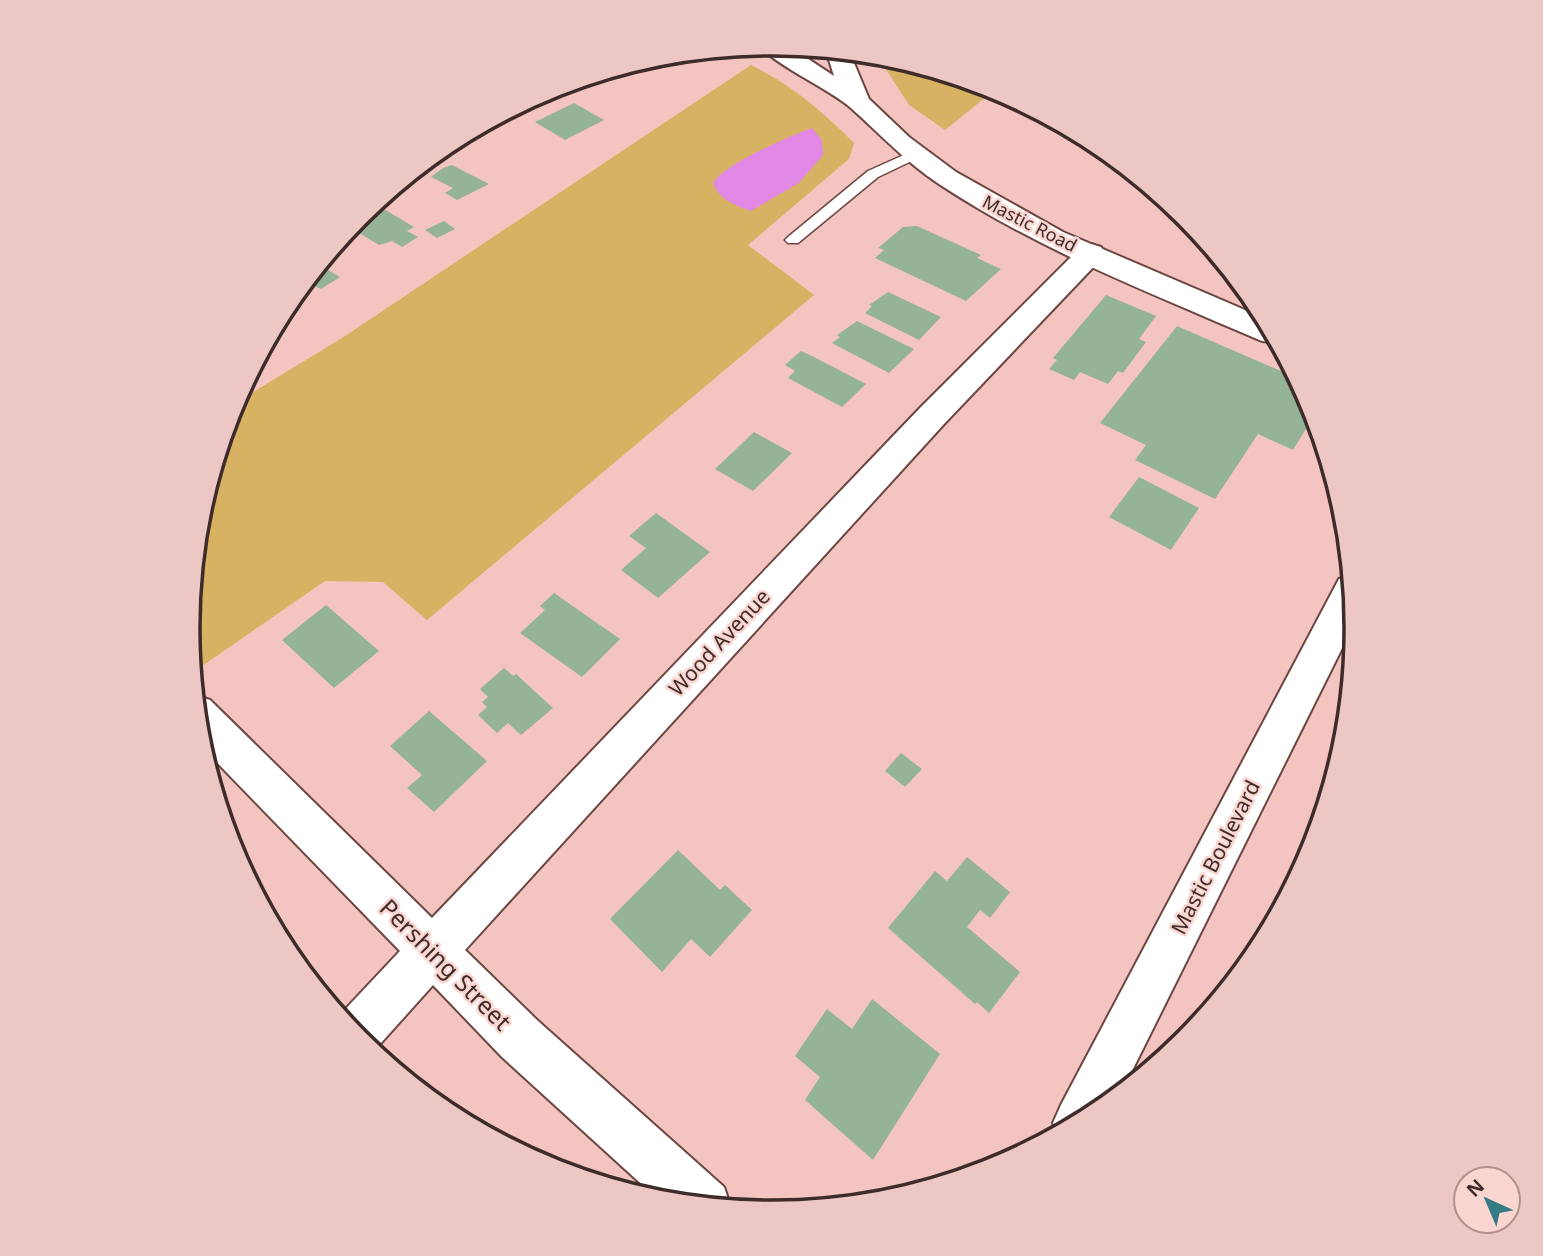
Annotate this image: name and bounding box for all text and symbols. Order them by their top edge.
street label: Mastic Road [979,189,1081,257]
street label: Wood Avenue [662,582,776,702]
street label: Mastic Boulevard [1164,775,1266,939]
street label: Pershing Street [373,891,519,1037]
north arrow [1452,1165,1522,1235]
text: N [1461,1173,1490,1202]

